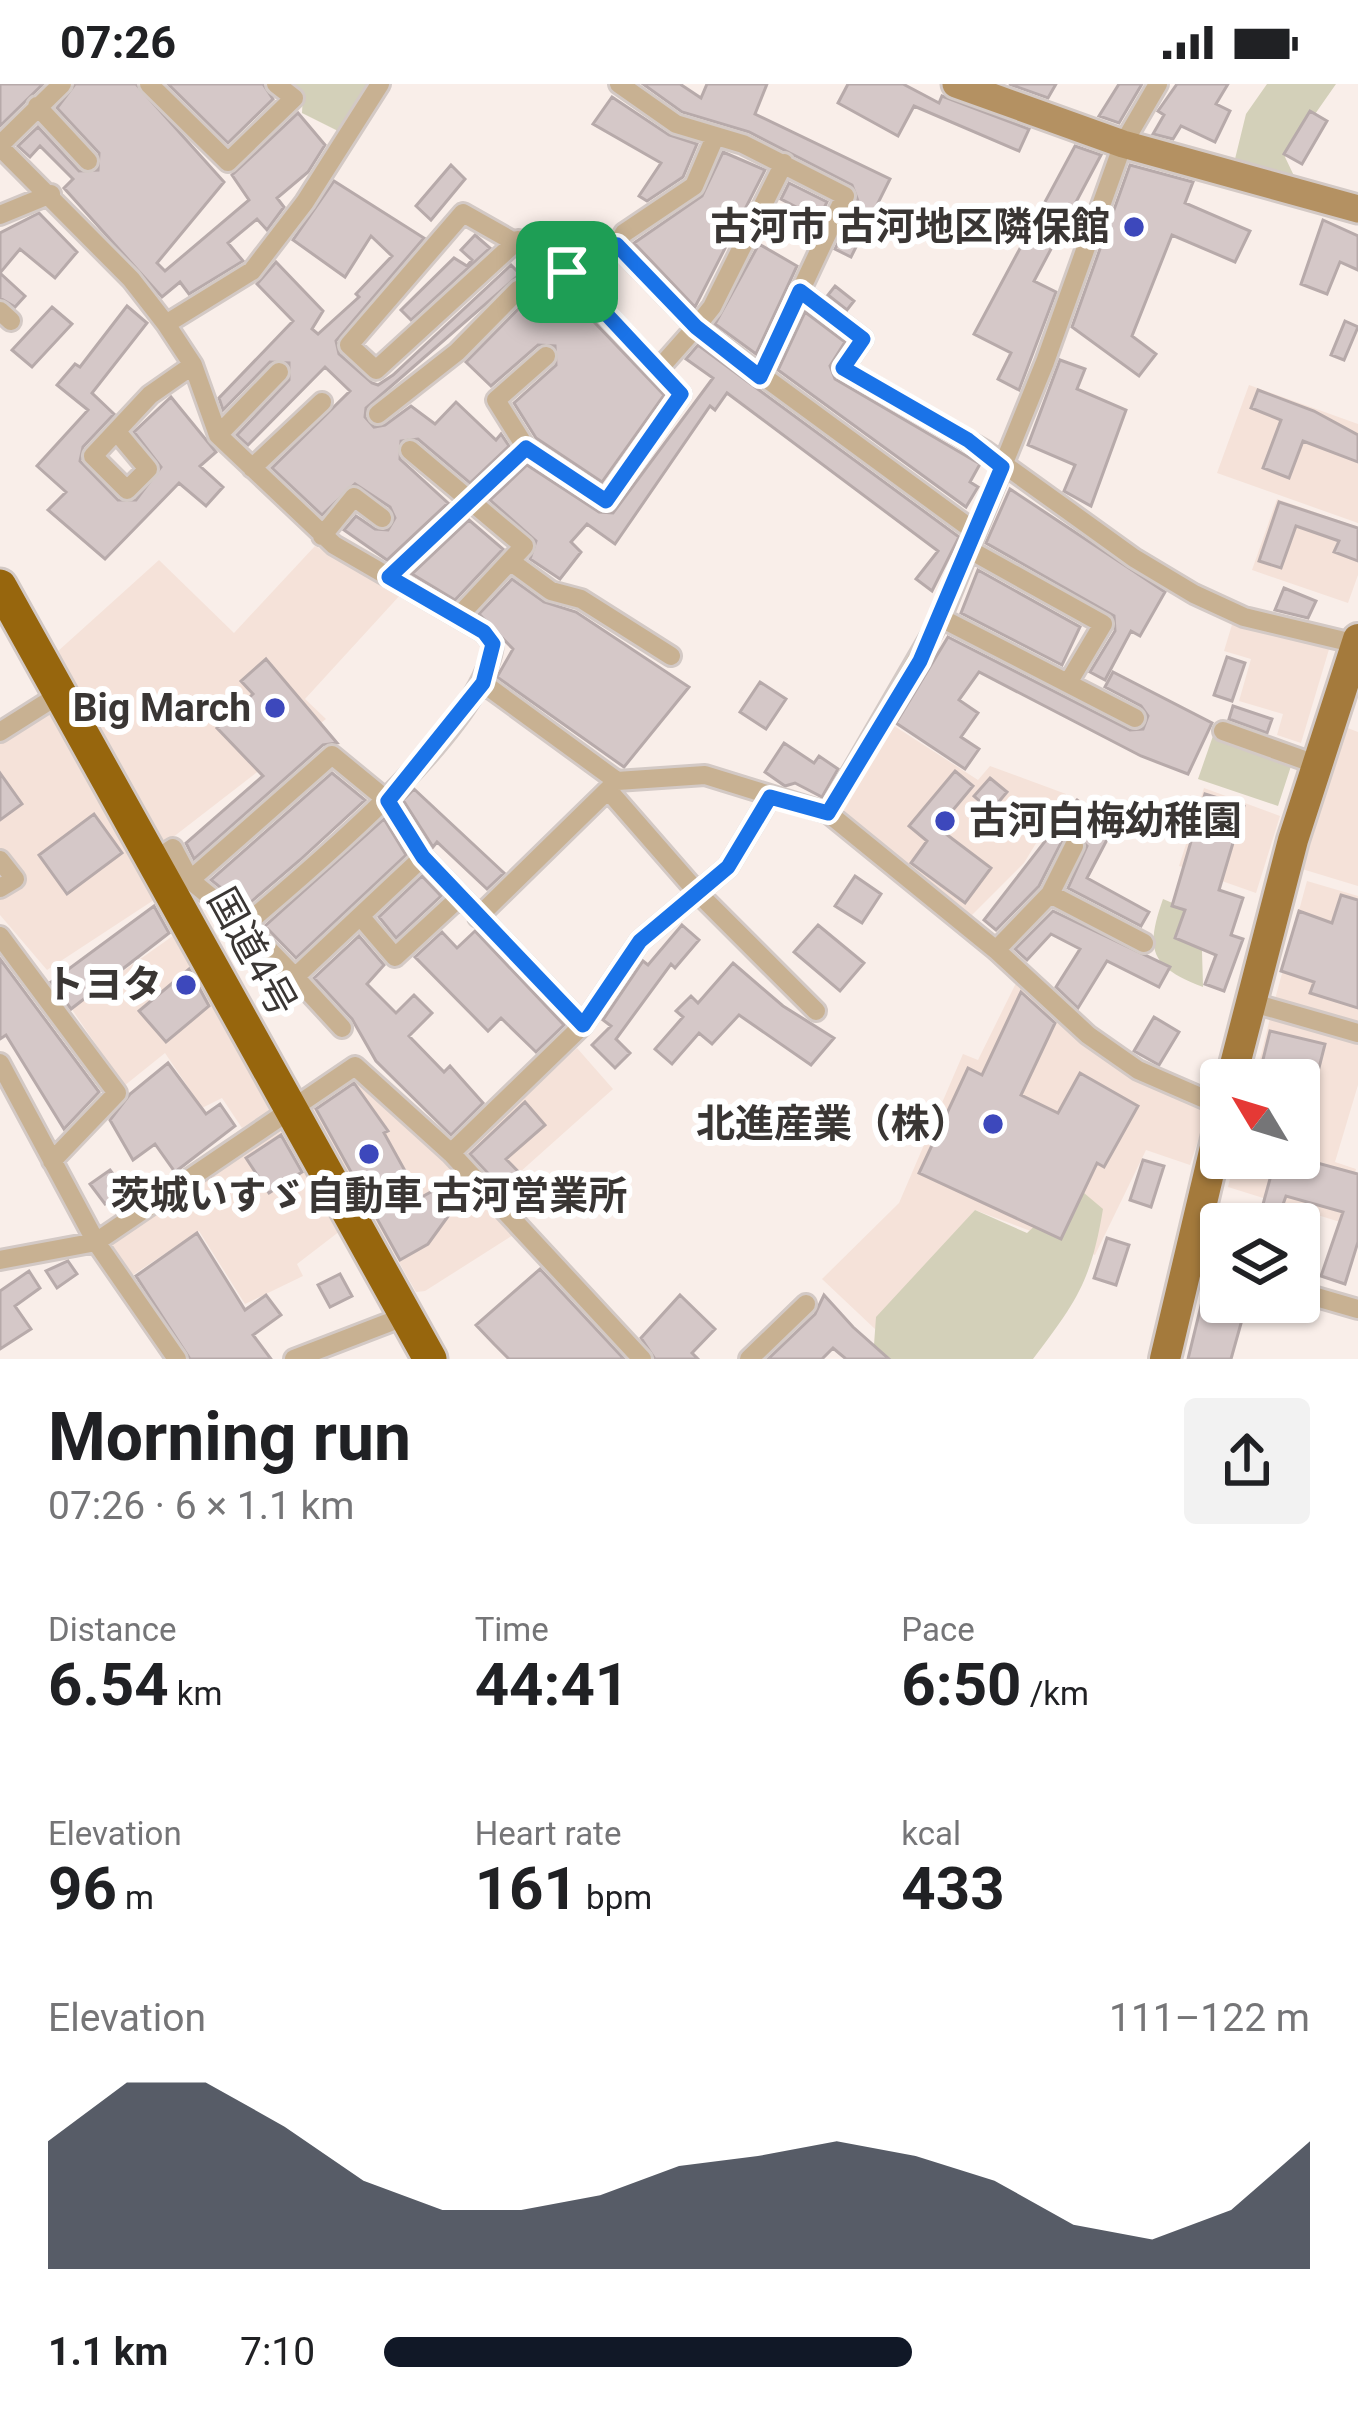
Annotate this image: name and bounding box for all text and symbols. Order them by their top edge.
text: 07:26 [60,16,176,69]
place label: 古河市 古河地区隣保館 [710,204,1110,250]
marker: 古河市 古河地区隣保館 [1121,214,1147,240]
pin [516,221,618,323]
icon: arrive [534,239,600,305]
place label: Big March [73,685,251,731]
marker: Big March [262,695,288,721]
place label: 古河白梅幼稚園 [969,798,1242,844]
marker: 古河白梅幼稚園 [932,808,958,834]
street label: 国道4号 [198,880,306,1024]
place label: トヨタ [45,962,162,1008]
marker: トヨタ [173,972,199,998]
north arrow [1200,1059,1320,1179]
map controls [1200,1059,1320,1323]
place label: 北進産業（株） [696,1101,969,1147]
marker: 北進産業（株） [980,1111,1006,1137]
marker: 茨城いすゞ自動車 古河営業所 [356,1141,382,1167]
place label: 茨城いすゞ自動車 古河営業所 [111,1173,627,1219]
button: layers [1200,1203,1320,1323]
button: share [1184,1398,1310,1524]
text: Morning run [48,1399,411,1476]
text: 07:26 · 6 × 1.1 km [48,1483,355,1529]
text: Distance [48,1610,176,1649]
text: Time [475,1610,549,1649]
text: Pace [901,1610,975,1649]
text: 6.54 [48,1649,169,1720]
text: 44:41 [475,1649,629,1720]
text: 6:50 [901,1649,1022,1720]
text: km [169,1674,223,1713]
text: /km [1022,1674,1089,1713]
text: Elevation [48,1814,182,1853]
text: Heart rate [475,1814,621,1853]
text: kcal [901,1814,961,1853]
text: 96 [48,1853,117,1924]
text: 161 [475,1853,578,1924]
text: 433 [901,1853,1005,1924]
text: m [117,1878,154,1917]
text: bpm [578,1878,652,1917]
text: Elevation [48,1995,206,2041]
text: 111–122 m [1109,1995,1310,2041]
text: 1.1 km [48,2329,168,2375]
text: 7:10 [240,2329,315,2375]

